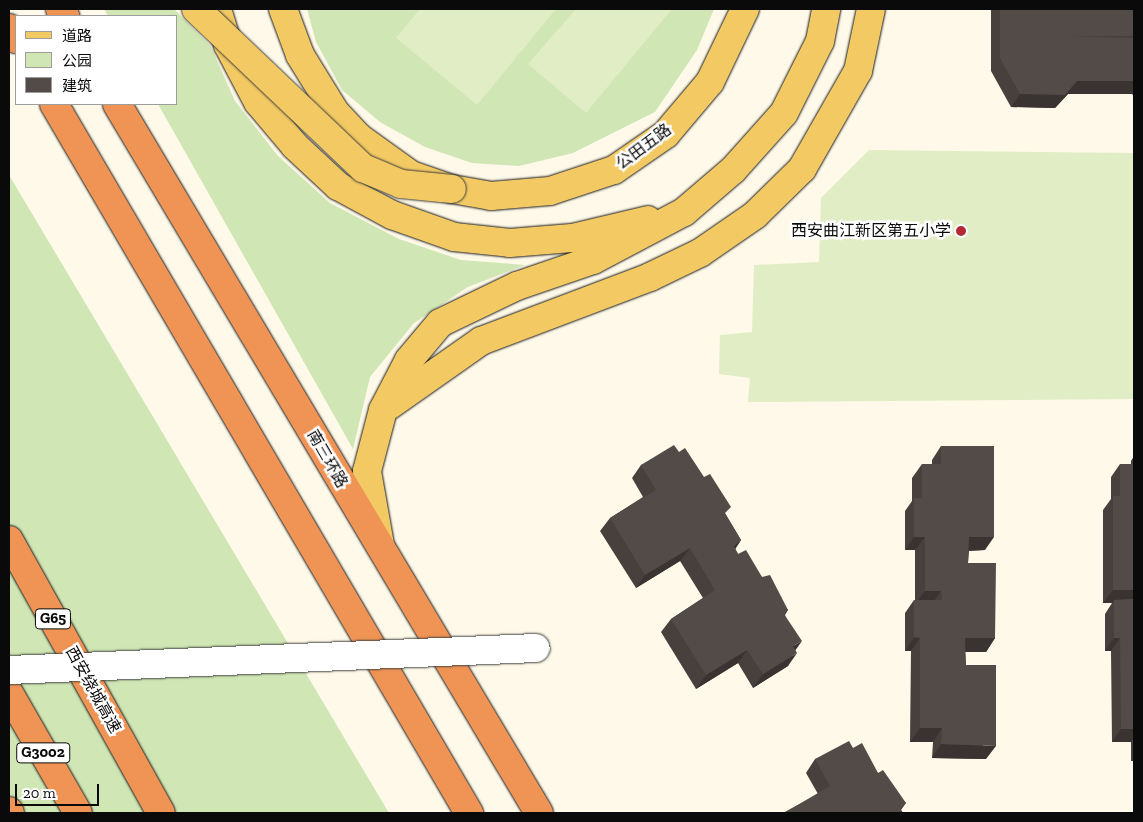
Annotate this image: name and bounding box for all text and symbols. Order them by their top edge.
legend [15,15,178,105]
text: 道路 [62,27,92,45]
text: 公园 [62,52,92,70]
text: 建筑 [62,77,92,95]
street label: 公田五路 [613,120,675,174]
place label: 西安曲江新区第五小学 [791,221,951,241]
marker: 西安曲江新区第五小学 [955,225,967,237]
street label: 南三环路 [303,426,351,492]
road number: G65 [34,606,72,632]
street label: 西安绕城高速 [61,643,125,737]
road number: G3002 [15,740,70,766]
scale bar [18,774,101,806]
text: 20 m [23,784,56,802]

